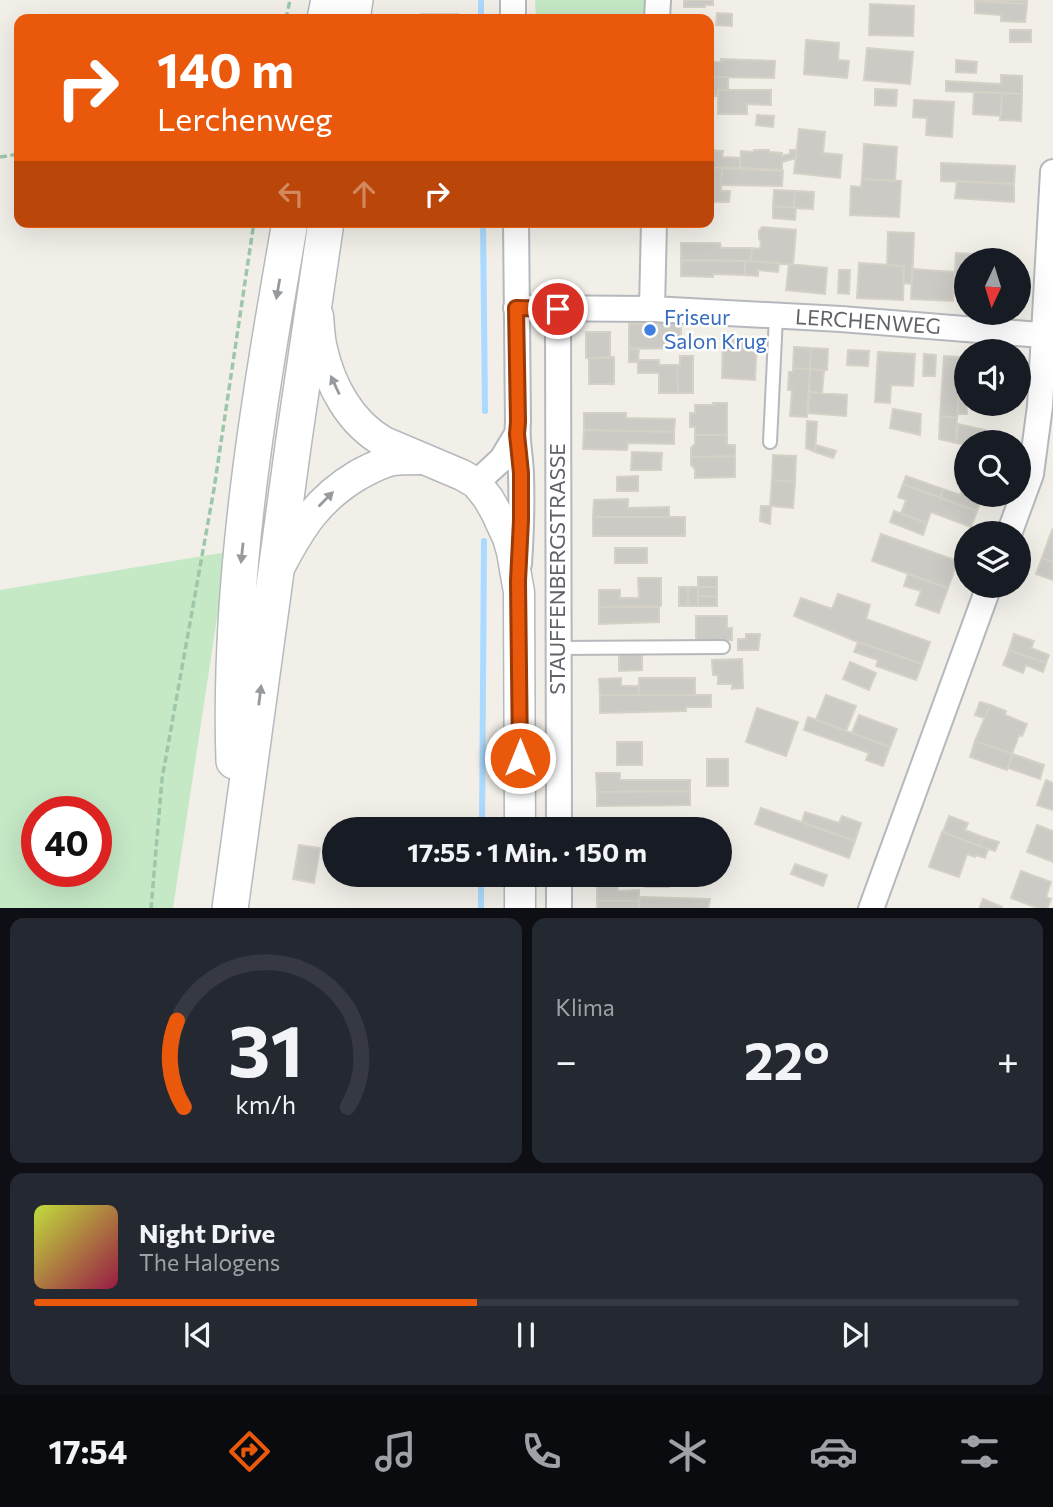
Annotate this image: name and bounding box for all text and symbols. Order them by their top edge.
text: 140 m [157,38,294,98]
icon: right [42,42,133,133]
text: Lerchenweg [157,98,333,138]
icon: left [272,175,310,213]
icon: ahead [345,175,383,213]
icon: right [418,175,456,213]
north arrow [954,248,1031,326]
map controls [954,248,1031,598]
one-way arrow [272,279,283,301]
pin [528,279,588,339]
icon: arrive [539,290,577,328]
street label: LERCHENWEG [794,303,942,338]
place label: Friseur Salon Krug [664,304,767,353]
marker: Friseur Salon Krug [642,322,658,338]
button: sound [954,339,1031,416]
one-way arrow [329,375,340,395]
button: search [954,430,1031,507]
street label: STAUFFENBERGSTRASSE [544,443,569,695]
one-way arrow [318,491,334,507]
button: layers [954,521,1031,598]
one-way arrow [236,542,247,564]
one-way arrow [254,684,265,706]
position arrow [483,721,557,795]
speed limit sign: 40 [21,796,112,887]
text: 17:55 · 1 Min. · 150 m [407,836,647,867]
text: Klima [556,993,615,1021]
text: 31 [228,1003,303,1092]
text: 22° [744,1027,830,1091]
text: − [556,1036,577,1083]
text: + [997,1036,1019,1083]
text: km/h [235,1088,296,1118]
text: Night Drive [139,1217,275,1248]
text: The Halogens [139,1248,280,1276]
icon: previous [179,1316,217,1354]
icon: pause [507,1316,545,1354]
icon: next [836,1316,874,1354]
icon: directions [225,1427,274,1476]
icon: music [371,1427,420,1476]
icon: phone [517,1427,566,1476]
icon: climate [663,1427,712,1476]
icon: car [809,1427,858,1476]
icon: filters [955,1427,1004,1476]
text: 17:54 [49,1431,127,1471]

